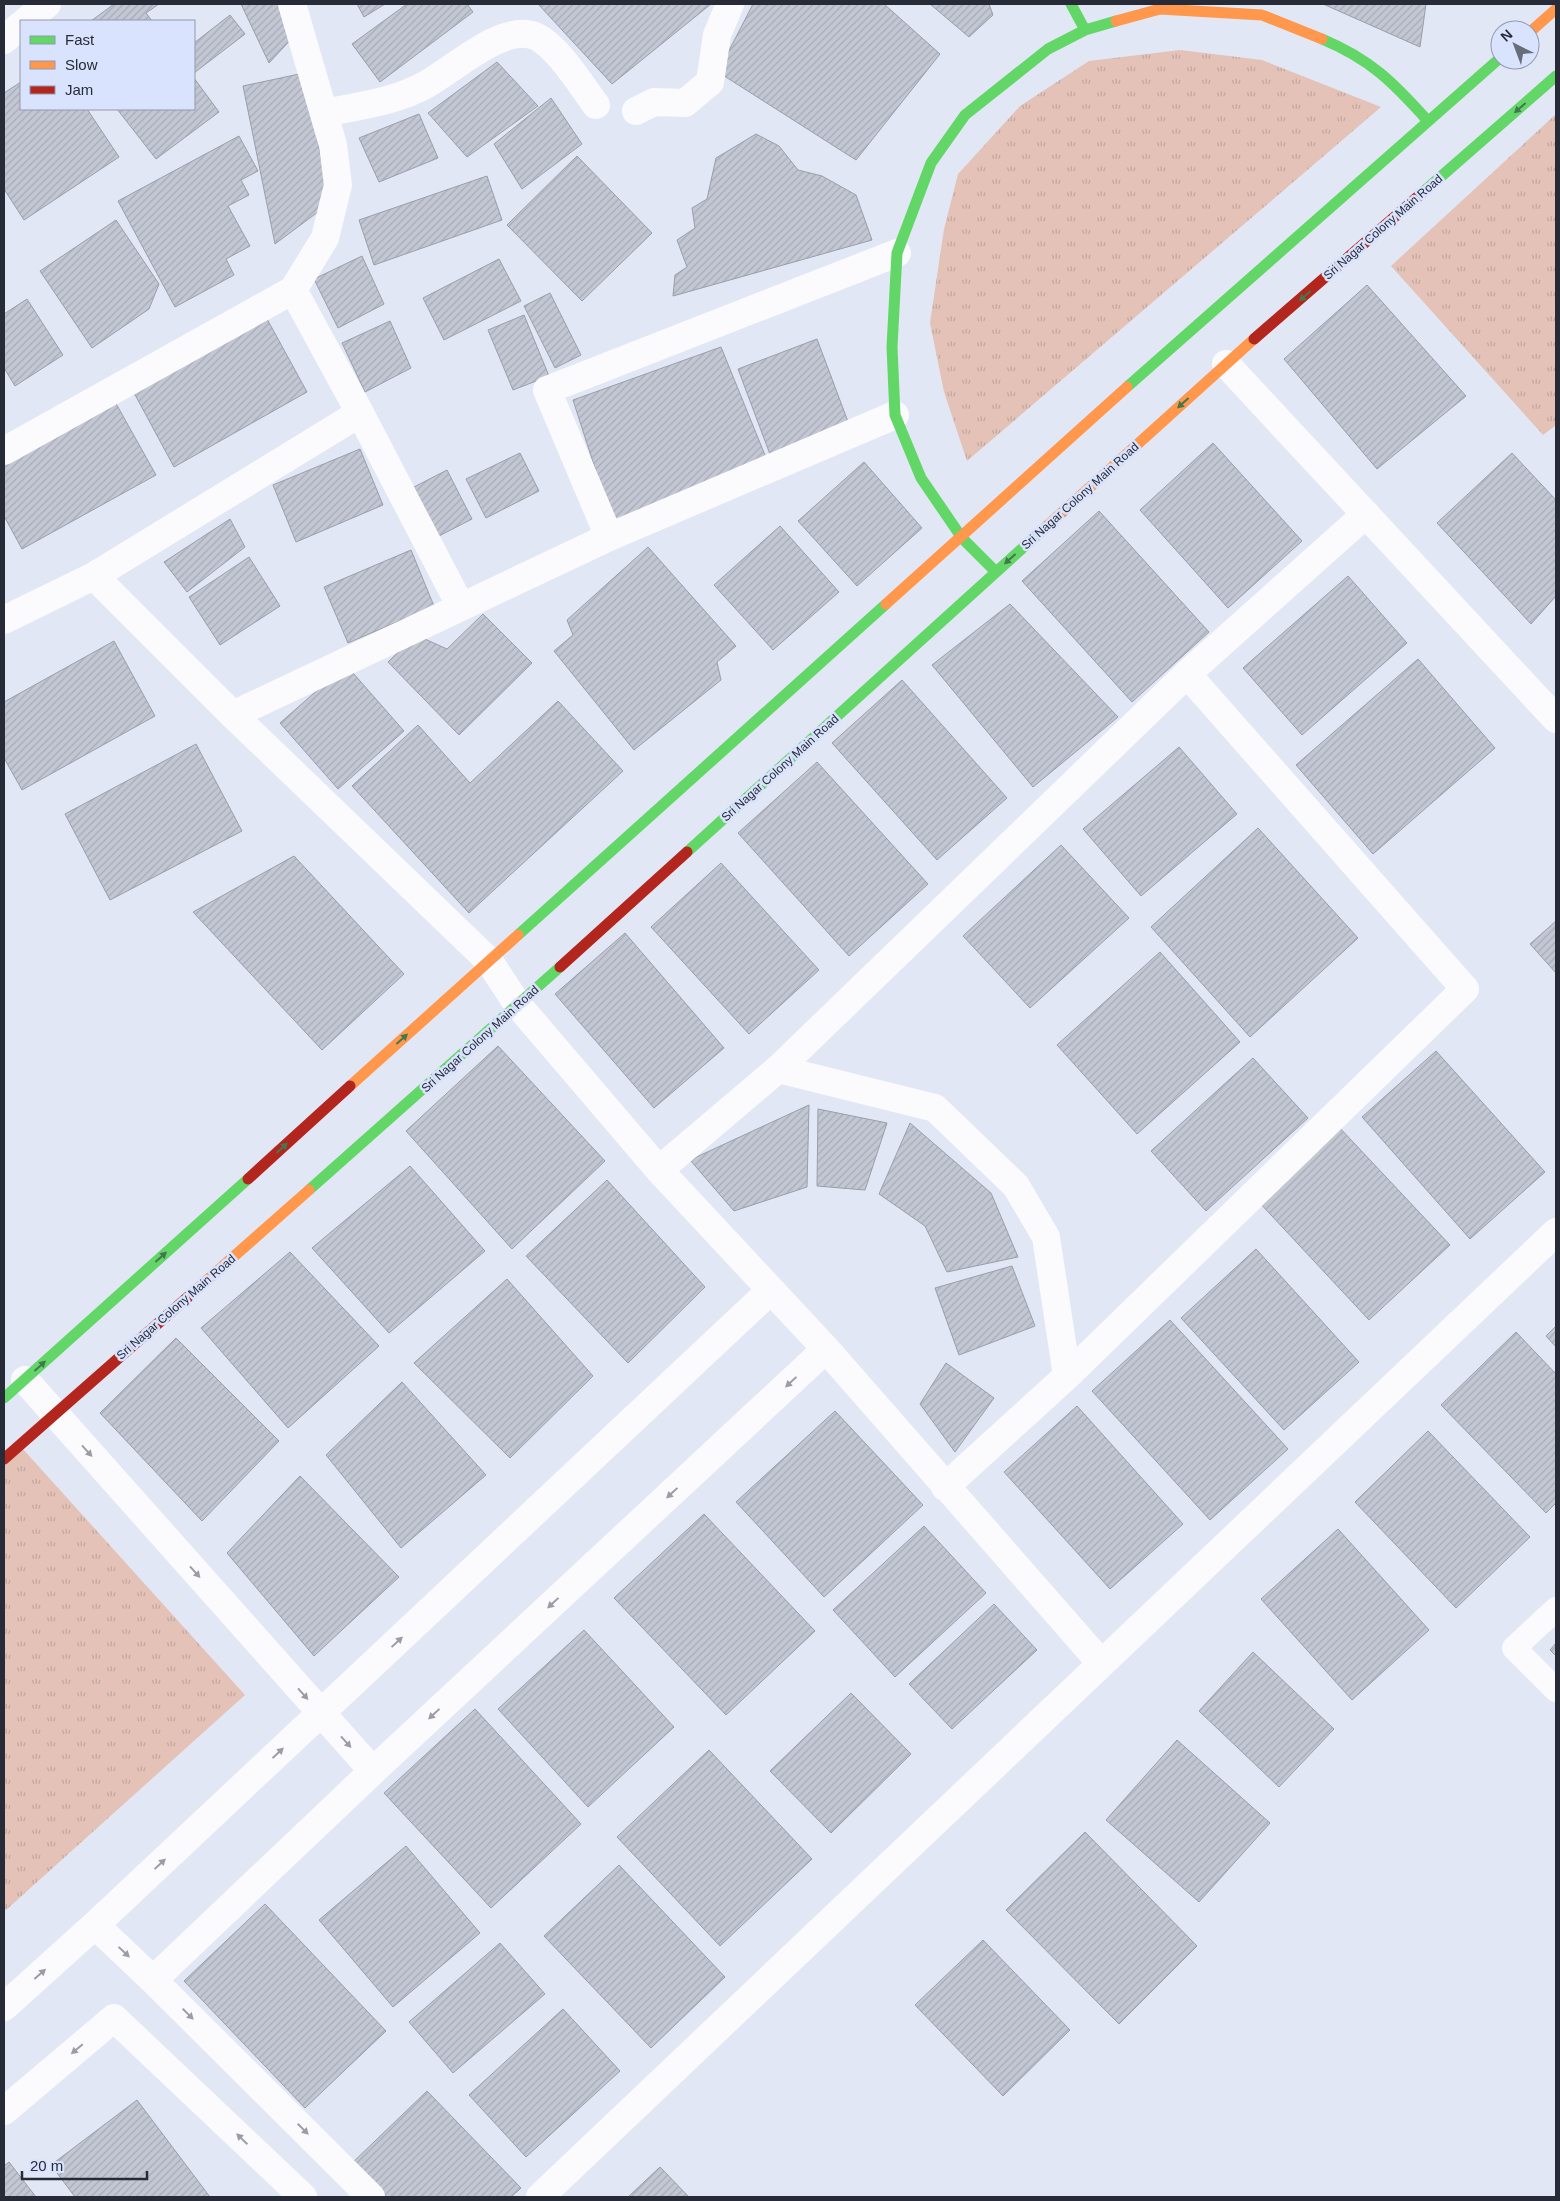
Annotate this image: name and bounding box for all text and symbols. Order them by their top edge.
legend [20,20,195,110]
north arrow [1490,20,1540,70]
text: N [1497,26,1515,45]
text: Fast [65,31,95,48]
text: Slow [65,56,98,73]
text: Jam [65,81,93,98]
one-way arrow [1514,102,1526,114]
street label: Sri Nagar Colony Main Road [1321,172,1445,282]
one-way arrow [1298,290,1311,301]
one-way arrow [1177,397,1189,409]
street label: Sri Nagar Colony Main Road [1019,440,1141,552]
one-way arrow [1005,553,1017,565]
street label: Sri Nagar Colony Main Road [719,712,841,824]
street label: Sri Nagar Colony Main Road [419,983,541,1095]
one-way arrow [396,1033,408,1045]
one-way arrow [275,1142,287,1154]
one-way arrow [155,1251,167,1263]
street label: Sri Nagar Colony Main Road [114,1252,238,1362]
one-way arrow [34,1360,46,1372]
one-way arrow [785,1376,797,1388]
one-way arrow [81,1444,93,1456]
one-way arrow [666,1487,678,1499]
one-way arrow [189,1566,201,1578]
one-way arrow [547,1597,559,1609]
one-way arrow [390,1636,402,1648]
one-way arrow [297,1687,308,1700]
one-way arrow [428,1708,440,1720]
one-way arrow [341,1736,352,1749]
one-way arrow [272,1747,284,1759]
one-way arrow [154,1858,166,1870]
one-way arrow [118,1946,130,1958]
one-way arrow [34,1969,47,1980]
one-way arrow [182,2008,194,2020]
one-way arrow [72,2043,84,2055]
one-way arrow [297,2123,309,2135]
one-way arrow [236,2133,248,2145]
scale bar [22,2148,148,2180]
text: 20 m [30,2157,63,2174]

